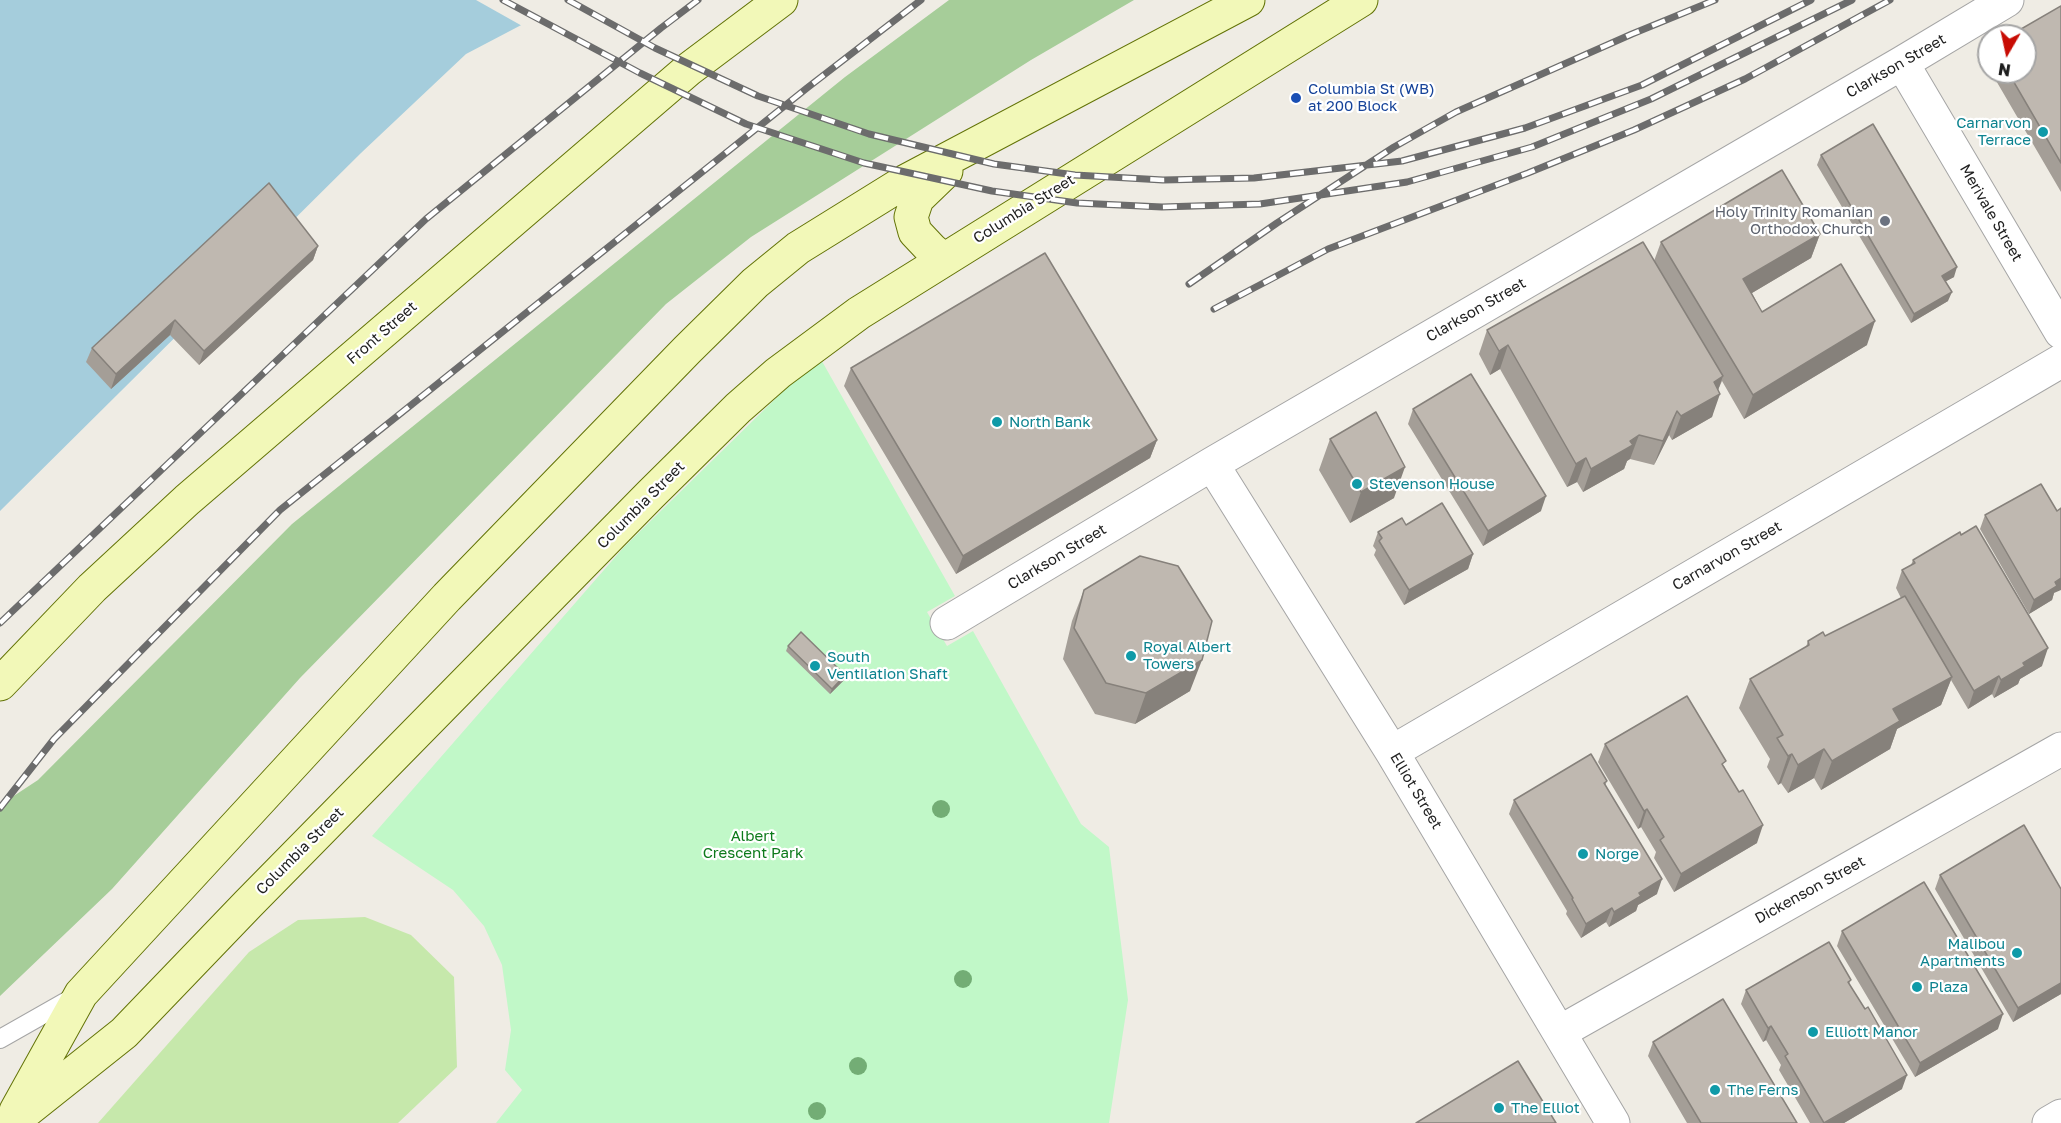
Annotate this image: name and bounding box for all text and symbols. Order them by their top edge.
north arrow [1977,24,2037,84]
street label: Clarkson Street [1843,30,1949,102]
text: N [1997,59,2012,81]
place label: Columbia St (WB) at 200 Block [1308,80,1435,115]
marker: Columbia St (WB) at 200 Block [1289,91,1303,105]
place label: Carnarvon Terrace [1956,114,2031,149]
marker: Carnarvon Terrace [2036,125,2050,139]
street label: Merivale Street [1956,161,2026,265]
street label: Columbia Street [970,171,1078,247]
place label: Holy Trinity Romanian Orthodox Church [1715,203,1873,238]
marker: Holy Trinity Romanian Orthodox Church [1878,214,1892,228]
street label: Clarkson Street [1423,274,1529,346]
street label: Front Street [343,298,421,368]
place label: North Bank [1009,413,1091,431]
marker: North Bank [990,415,1004,429]
street label: Columbia Street [594,458,688,552]
place label: Stevenson House [1369,475,1495,493]
marker: Stevenson House [1350,477,1364,491]
street label: Carnarvon Street [1669,517,1785,595]
street label: Clarkson Street [1004,520,1110,594]
place label: Royal Albert Towers [1143,638,1231,673]
place label: South Ventilation Shaft [827,648,948,683]
marker: Royal Albert Towers [1124,649,1138,663]
marker: South Ventilation Shaft [808,659,822,673]
street label: Elliot Street [1386,750,1446,832]
street label: Columbia Street [253,804,347,898]
park label: Albert Crescent Park [703,827,803,862]
place label: Norge [1595,845,1639,863]
marker: Norge [1576,847,1590,861]
street label: Dickenson Street [1752,852,1868,928]
place label: Malibou Apartments [1920,935,2005,970]
marker: Malibou Apartments [2010,946,2024,960]
place label: Plaza [1929,978,1968,996]
marker: Plaza [1910,980,1924,994]
place label: Elliott Manor [1825,1023,1918,1041]
marker: Elliott Manor [1806,1025,1820,1039]
place label: The Ferns [1727,1081,1798,1099]
marker: The Ferns [1708,1083,1722,1097]
place label: The Elliot [1511,1099,1580,1117]
marker: The Elliot [1492,1101,1506,1115]

